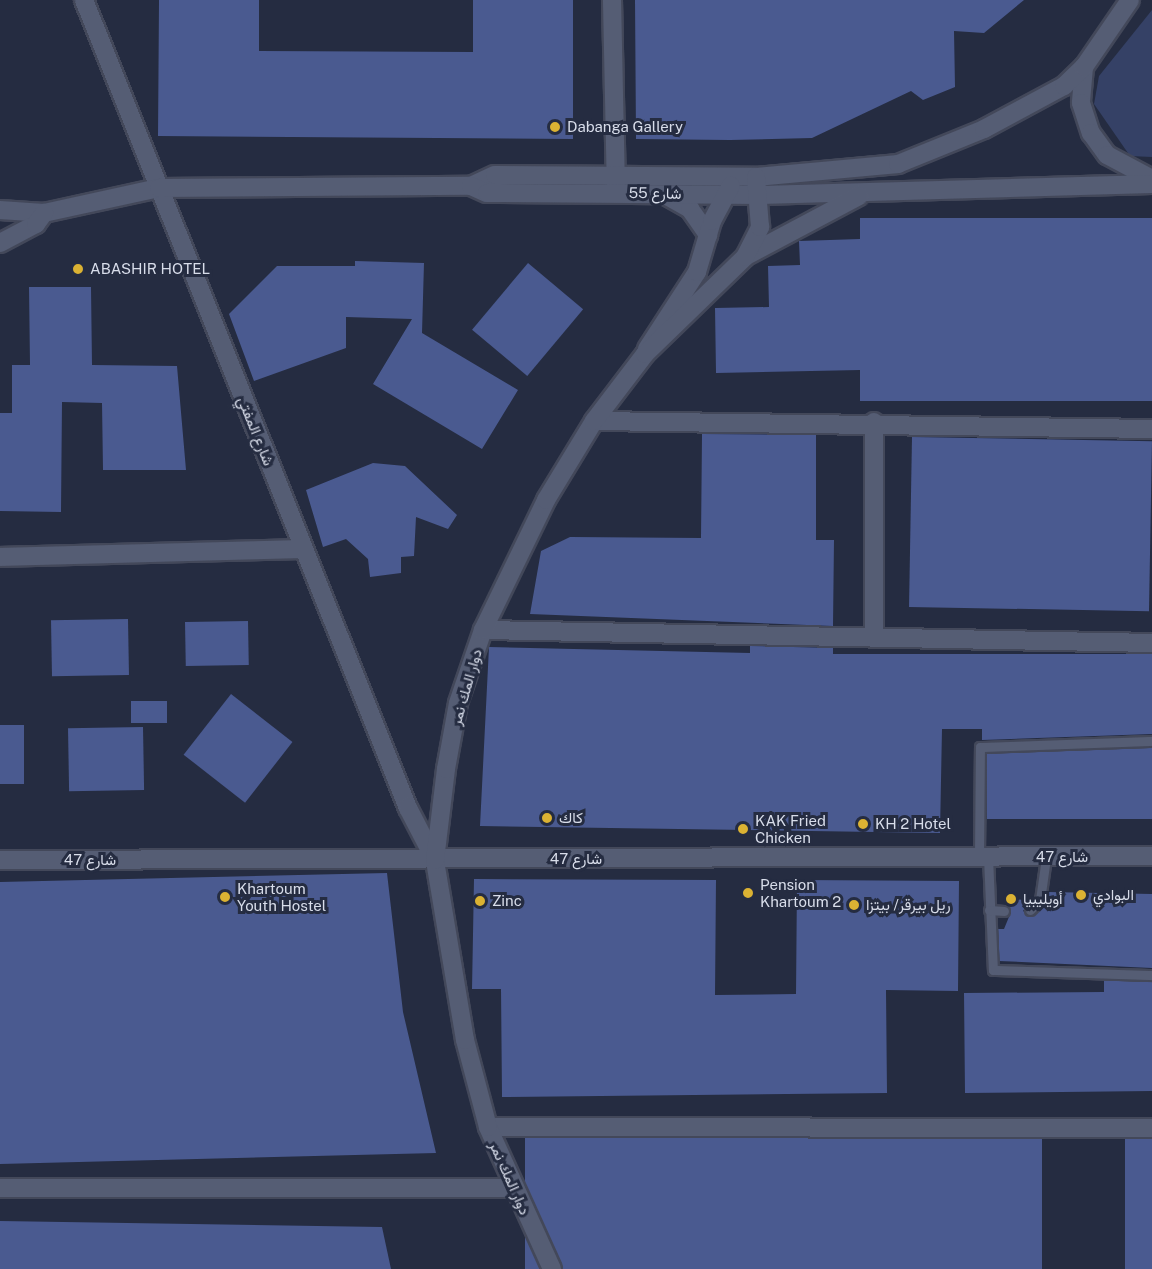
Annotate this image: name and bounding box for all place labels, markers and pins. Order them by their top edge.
place label: Dabanga Gallery [567,118,683,136]
marker: Dabanga Gallery [548,120,562,134]
place label: ABASHIR HOTEL [90,260,210,278]
marker: ABASHIR HOTEL [71,262,85,276]
place label: كاك [559,809,583,827]
marker: كاك [540,811,554,825]
place label: KAK Fried Chicken [755,811,826,846]
place label: KH 2 Hotel [875,815,951,833]
marker: KH 2 Hotel [856,817,870,831]
marker: KAK Fried Chicken [736,822,750,836]
place label: Pension Khartoum 2 [760,875,841,910]
place label: Khartoum Youth Hostel [237,879,326,914]
marker: Pension Khartoum 2 [741,886,755,900]
place label: البوادي [1093,886,1134,904]
marker: البوادي [1074,888,1088,902]
marker: Khartoum Youth Hostel [218,890,232,904]
place label: أويليبيا [1023,890,1063,908]
place label: Zinc [492,892,522,910]
marker: أويليبيا [1004,892,1018,906]
marker: Zinc [473,894,487,908]
place label: ريل بيرقر/ بيتزا [866,896,951,914]
marker: ريل بيرقر/ بيتزا [847,898,861,912]

